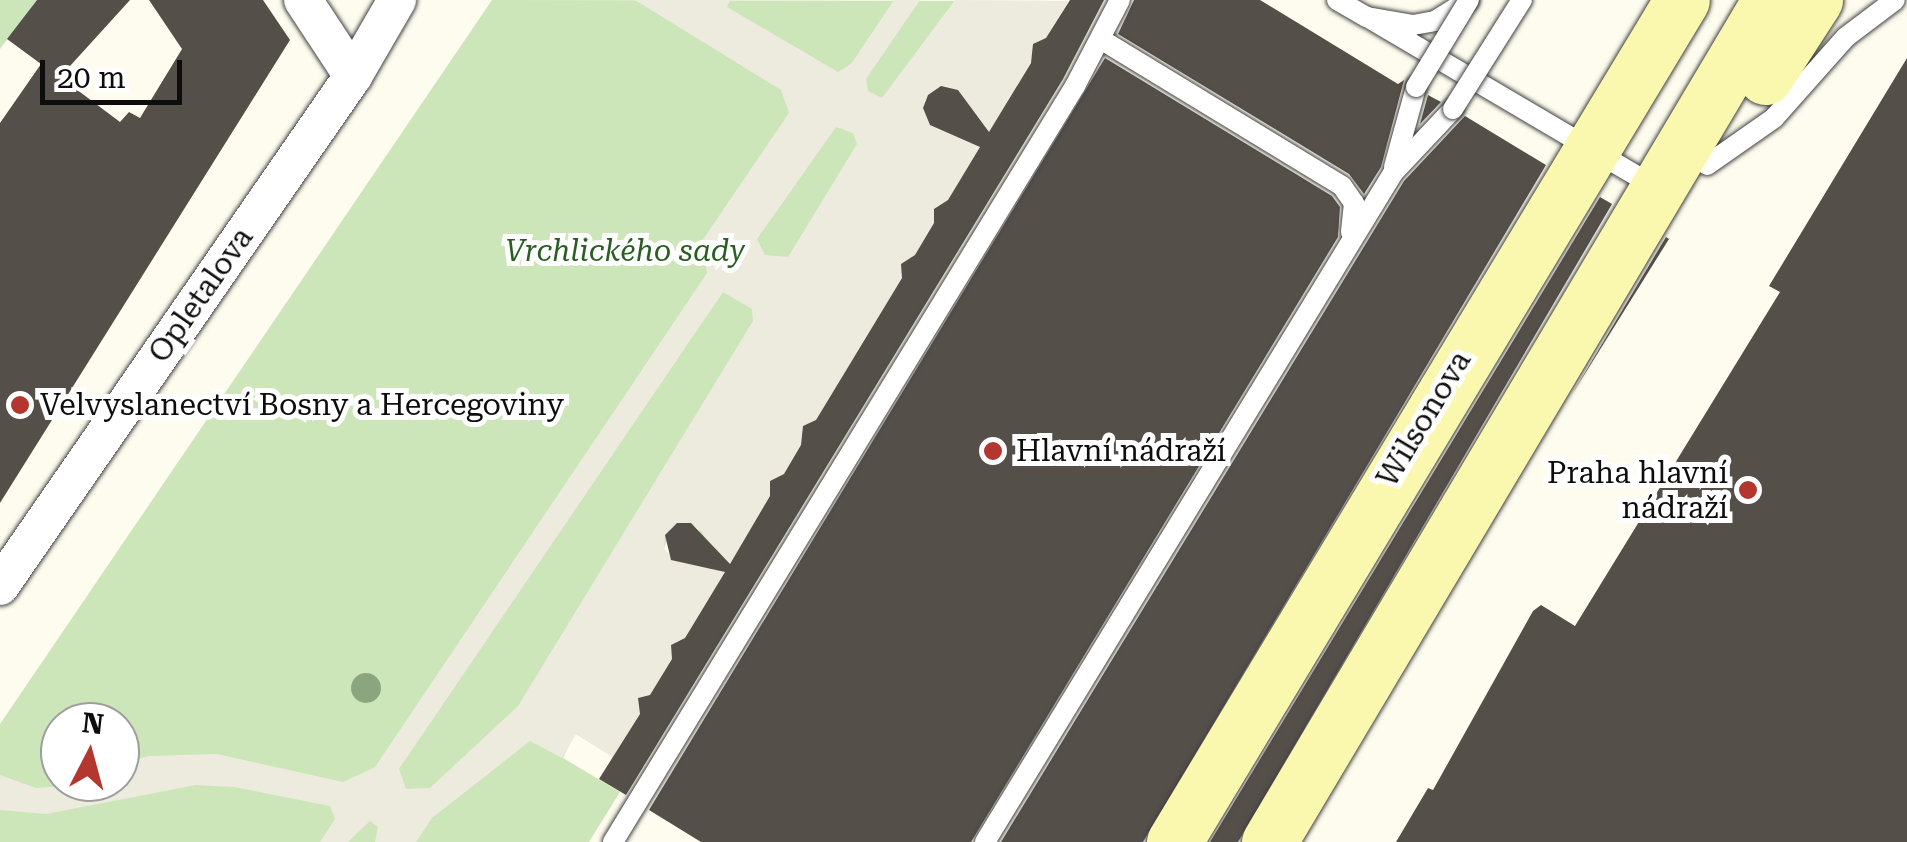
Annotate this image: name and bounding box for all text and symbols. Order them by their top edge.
scale bar [45,40,188,102]
text: 20 m [57,60,126,95]
street label: Opletalova [141,221,261,369]
park label: Vrchlického sady [505,233,745,269]
street label: Wilsonova [1369,345,1479,493]
place label: Velvyslanectví Bosny a Hercegoviny [40,387,564,423]
marker: Velvyslanectví Bosny a Hercegoviny [9,394,31,416]
place label: Hlavní nádraží [1016,433,1226,469]
marker: Hlavní nádraží [980,438,1006,464]
place label: Praha hlavní nádraží [1547,455,1728,526]
marker: Praha hlavní nádraží [1737,479,1759,501]
north arrow [40,702,140,802]
text: N [81,706,105,741]

